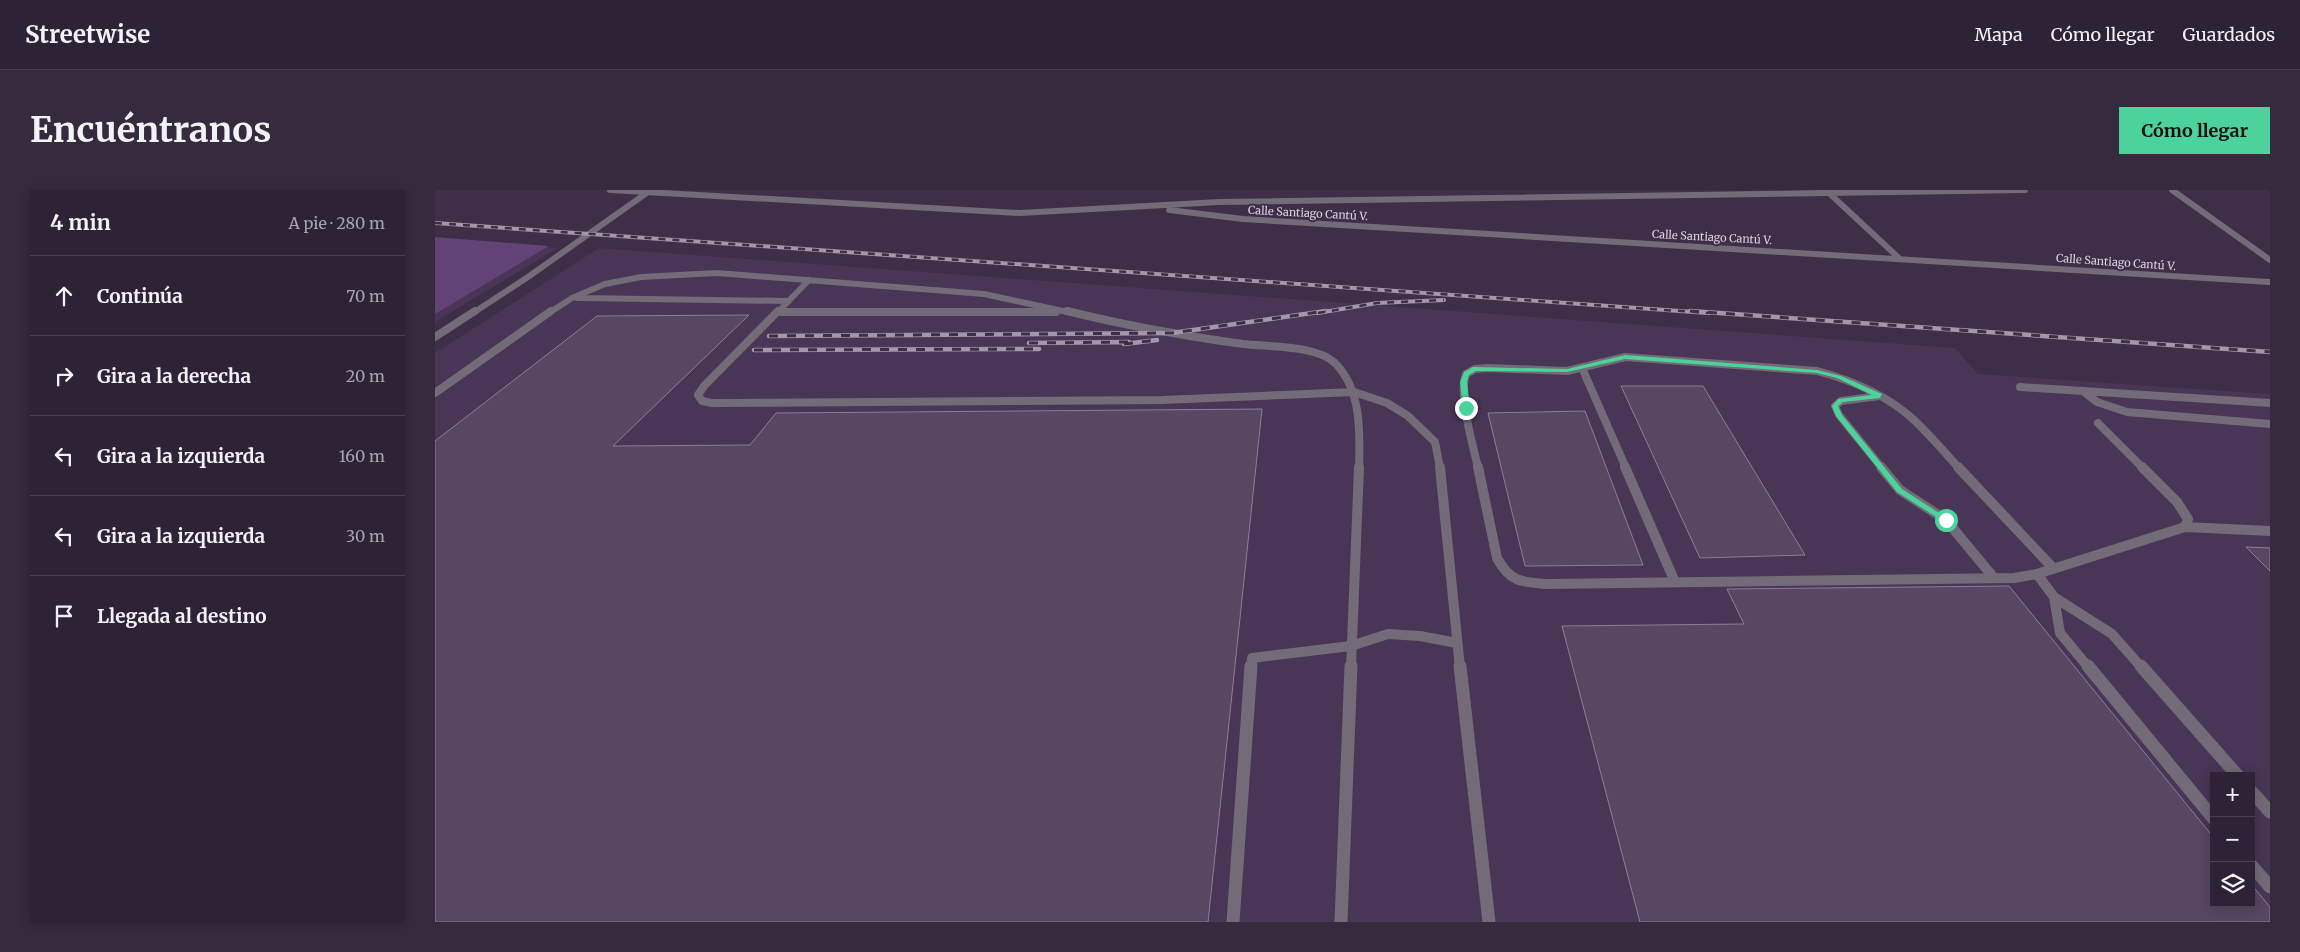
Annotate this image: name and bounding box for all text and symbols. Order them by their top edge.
text: Streetwise [25,19,150,50]
text: Mapa [1974,23,2023,46]
text: Cómo llegar [2051,23,2154,46]
text: Guardados [2182,23,2275,46]
button: Cómo llegar [2119,107,2270,154]
text: Encuéntranos [30,108,271,152]
street label: Calle Santiago Cantú V. [1248,203,1369,223]
text: 4 min [50,209,111,236]
text: A pie · 280 m [289,213,385,233]
street label: Calle Santiago Cantú V. [1652,227,1773,247]
street label: Calle Santiago Cantú V. [2056,251,2177,273]
icon: ahead [50,282,78,310]
text: Continúa [97,284,183,308]
text: 70 m [346,286,385,306]
icon: right [50,362,78,390]
text: Gira a la derecha [97,364,251,388]
text: 20 m [346,366,385,386]
route end [1455,397,1478,420]
icon: left [50,442,78,470]
text: Gira a la izquierda [97,444,265,468]
text: 160 m [339,446,385,466]
route start [1935,509,1958,532]
icon: left [50,522,78,550]
text: Gira a la izquierda [97,524,265,548]
text: 30 m [346,526,385,546]
icon: arrive [50,602,78,630]
text: Llegada al destino [97,604,267,628]
map controls [2210,772,2255,907]
button: + [2210,772,2255,817]
button: − [2210,817,2255,862]
button: layers [2210,862,2255,907]

